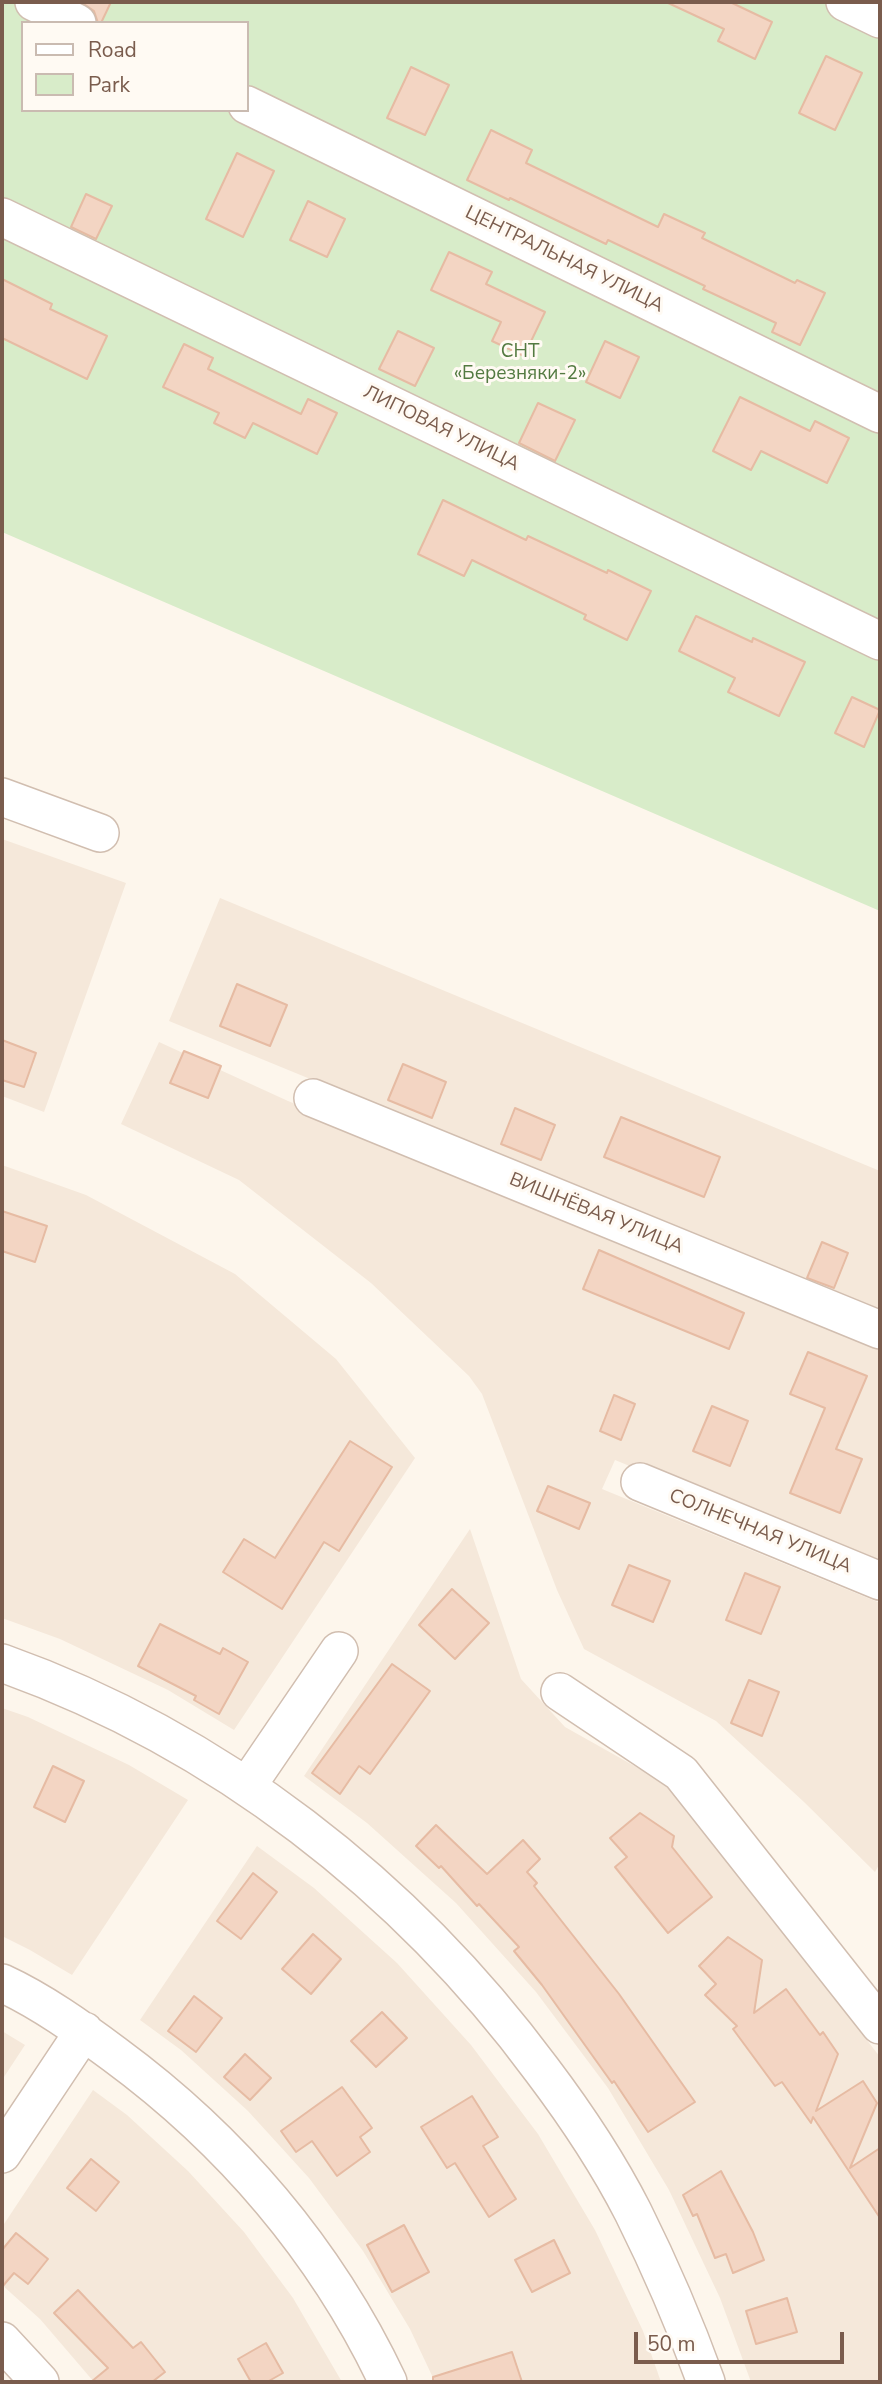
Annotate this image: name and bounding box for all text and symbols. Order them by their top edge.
legend [21,21,248,112]
text: Road [88,36,137,64]
text: Park [88,71,130,99]
street label: ЦЕНТРАЛЬНАЯ УЛИЦА [461,202,667,318]
park label: СНТ «Березняки-2» [454,341,586,385]
street label: ЛИПОВАЯ УЛИЦА [359,381,523,477]
street label: ВИШНЁВАЯ УЛИЦА [506,1169,686,1259]
street label: СОЛНЕЧНАЯ УЛИЦА [665,1485,855,1579]
scale bar [637,2318,847,2362]
text: 50 m [647,2330,696,2358]

